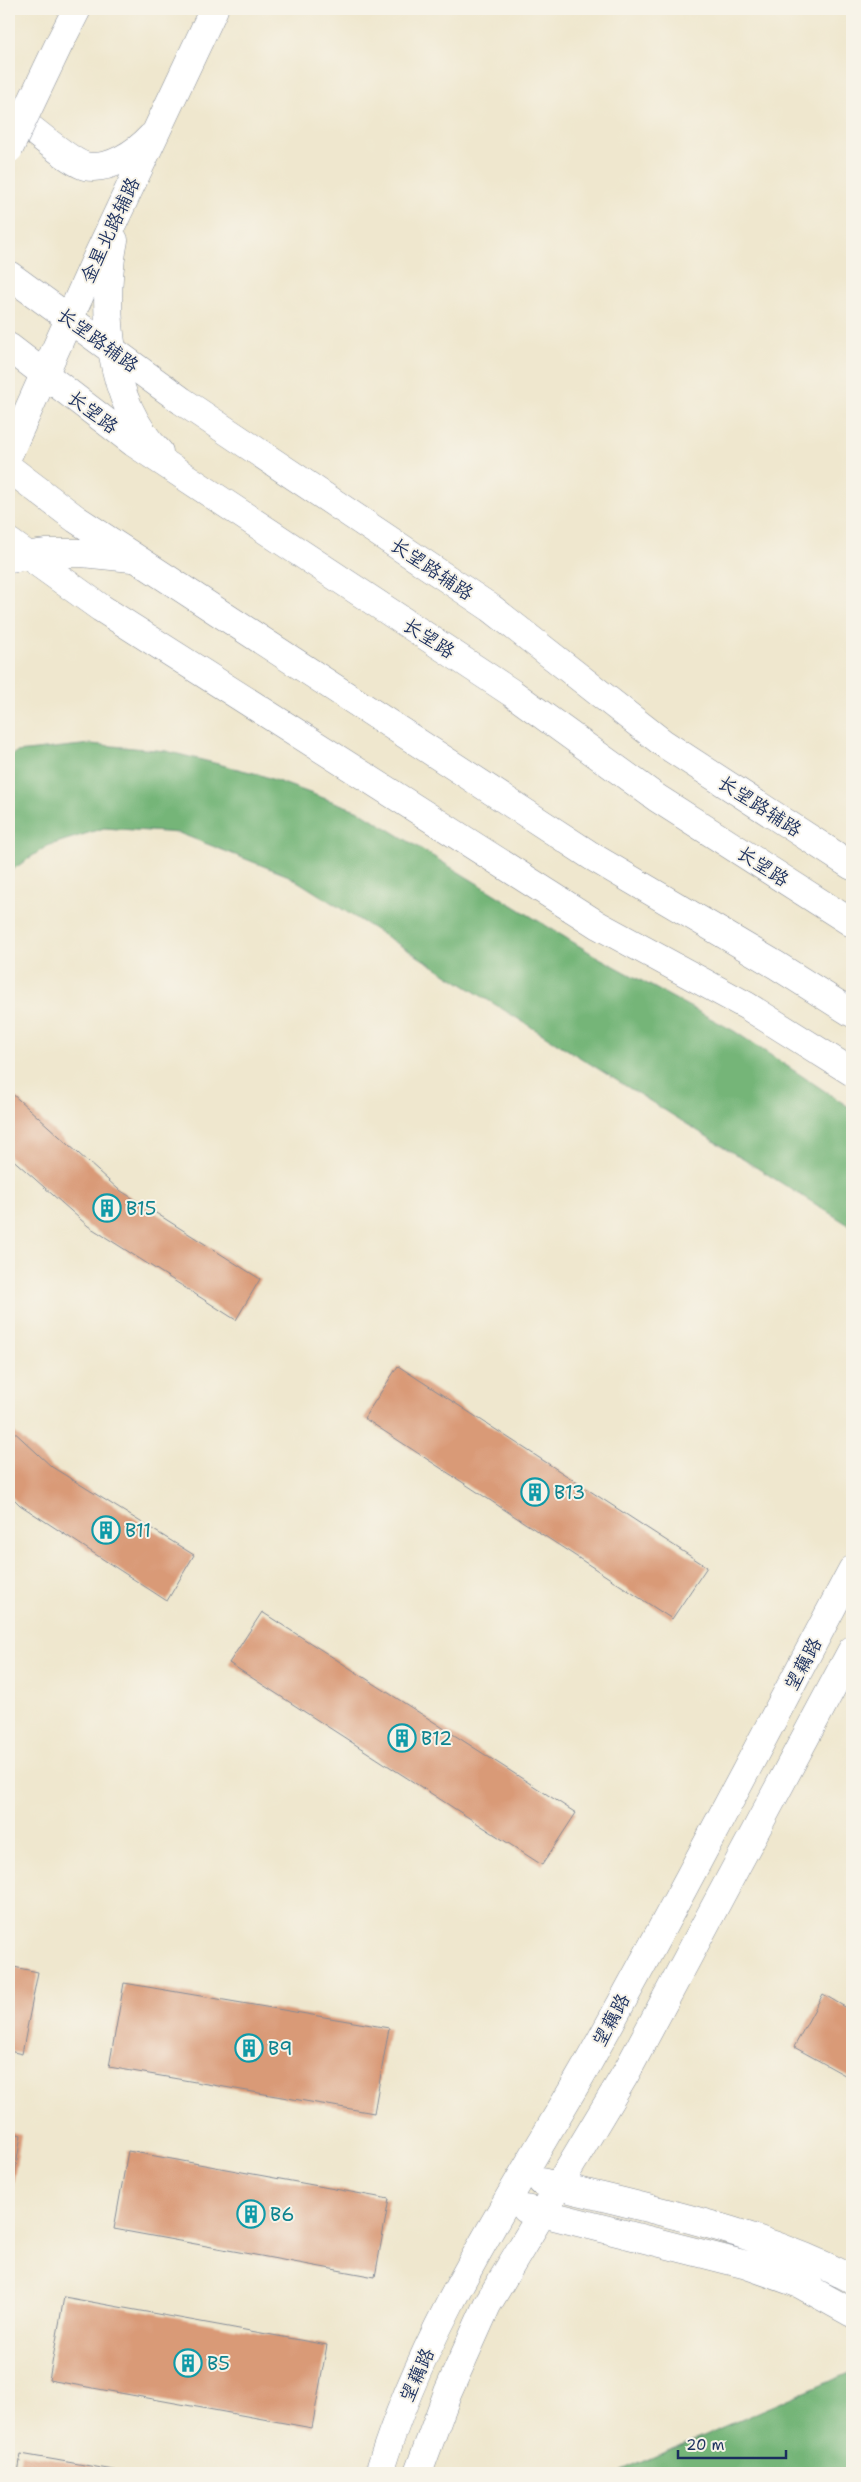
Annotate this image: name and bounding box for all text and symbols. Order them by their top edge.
street label: 金星北路辅路 [75,173,145,287]
street label: 长望路辅路 [52,302,144,378]
street label: 长望路 [63,385,123,439]
street label: 长望路辅路 [386,532,478,606]
street label: 长望路 [398,612,460,664]
street label: 长望路辅路 [713,770,807,842]
street label: 长望路 [732,840,794,892]
building icon: B15 [92,1193,122,1223]
place label: B15 [126,1196,156,1221]
building icon: B13 [520,1477,550,1507]
place label: B13 [554,1480,585,1505]
building icon: B11 [91,1515,121,1545]
place label: B11 [125,1518,151,1543]
street label: 望藕路 [779,1633,827,1695]
building icon: B12 [387,1723,417,1753]
place label: B12 [421,1726,452,1751]
street label: 望藕路 [587,1989,635,2051]
building icon: B9 [234,2033,264,2063]
place label: B9 [268,2036,293,2061]
building icon: B6 [236,2199,266,2229]
place label: B6 [270,2202,295,2227]
street label: 望藕路 [394,2344,440,2406]
building icon: B5 [173,2348,203,2378]
place label: B5 [207,2351,230,2376]
scale bar [678,2427,786,2459]
text: 20 m [686,2435,725,2455]

